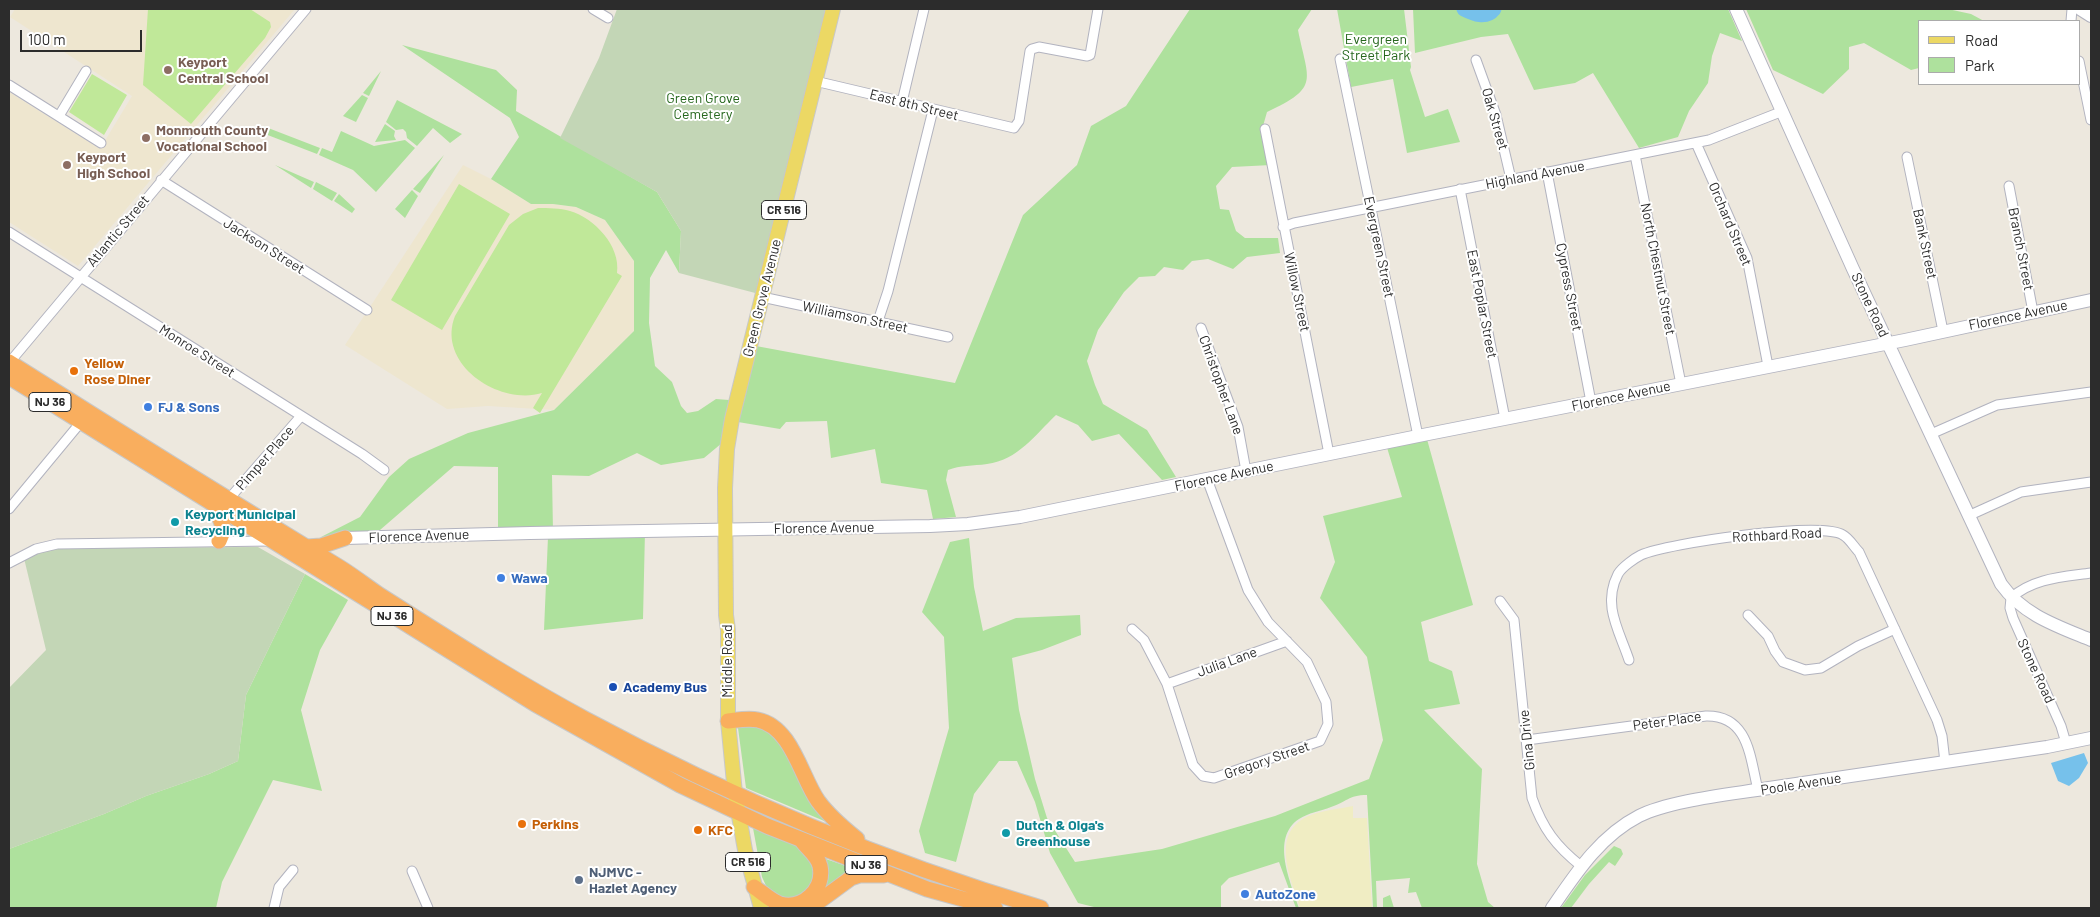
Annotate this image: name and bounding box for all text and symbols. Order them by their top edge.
scale bar [22,20,145,52]
legend [1918,20,2080,85]
text: 100 m [28,30,66,48]
park label: Evergreen Street Park [1342,31,1410,64]
text: Road [1965,31,1998,49]
place label: Keyport Central School [178,54,268,86]
text: Park [1965,56,1994,74]
marker: Keyport Central School [162,64,174,76]
street label: East 8th Street [868,86,960,124]
street label: Oak Street [1478,86,1512,152]
park label: Green Grove Cemetery [666,90,740,122]
place label: Monmouth County Vocational School [156,122,268,154]
marker: Monmouth County Vocational School [140,132,152,144]
place label: Keyport High School [77,149,150,182]
street label: Highland Avenue [1484,157,1586,193]
marker: Keyport High School [61,159,73,171]
street label: Orchard Street [1705,180,1755,268]
street label: Atlantic Street [83,192,153,270]
street label: Evergreen Street [1360,195,1398,299]
road number: CR 516 [762,200,806,220]
street label: North Chestnut Street [1637,202,1679,336]
street label: Branch Street [2005,206,2037,292]
street label: Bank Street [1909,207,1941,281]
street label: Jackson Street [220,214,308,278]
street label: Green Grove Avenue [739,237,785,359]
street label: Cypress Street [1552,242,1586,332]
street label: East Poplar Street [1463,248,1501,360]
street label: Willow Street [1280,251,1314,333]
street label: Stone Road [1848,270,1892,340]
street label: Florence Avenue [1967,296,2069,334]
street label: Williamson Street [801,298,909,336]
street label: Monroe Street [156,321,238,381]
street label: Christopher Lane [1195,333,1247,437]
place label: Yellow Rose Diner [84,355,151,388]
marker: Yellow Rose Diner [68,365,80,377]
street label: Florence Avenue [1570,377,1672,415]
road number: NJ 36 [29,392,71,412]
place label: FJ & Sons [158,399,219,415]
marker: FJ & Sons [142,401,154,413]
street label: Pimper Place [232,422,298,494]
street label: Florence Avenue [1173,457,1275,495]
place label: Keyport Municipal Recycling [185,506,296,538]
marker: Keyport Municipal Recycling [169,516,181,528]
street label: Florence Avenue [773,519,875,537]
street label: Rothbard Road [1732,524,1822,546]
street label: Florence Avenue [368,526,470,546]
place label: Wawa [511,570,548,586]
marker: Wawa [495,572,507,584]
road number: NJ 36 [371,606,413,626]
street label: Middle Road [719,624,735,698]
street label: Stone Road [2014,636,2058,706]
street label: Julia Lane [1195,643,1259,681]
place label: Academy Bus [623,679,707,695]
marker: Academy Bus [607,681,619,693]
street label: Peter Place [1632,708,1702,734]
street label: Gina Drive [1515,709,1539,771]
street label: Gregory Street [1222,738,1312,782]
street label: Poole Avenue [1760,769,1842,799]
place label: Perkins [532,816,579,832]
place label: Dutch & Olga's Greenhouse [1016,817,1104,850]
marker: Perkins [516,818,528,830]
place label: KFC [708,822,733,838]
marker: KFC [692,824,704,836]
marker: Dutch & Olga's Greenhouse [1000,827,1012,839]
road number: CR 516 [726,852,770,872]
road number: NJ 36 [845,856,887,874]
place label: NJMVC - Hazlet Agency [589,864,677,896]
marker: NJMVC - Hazlet Agency [573,874,585,886]
place label: AutoZone [1255,886,1316,902]
marker: AutoZone [1239,888,1251,900]

